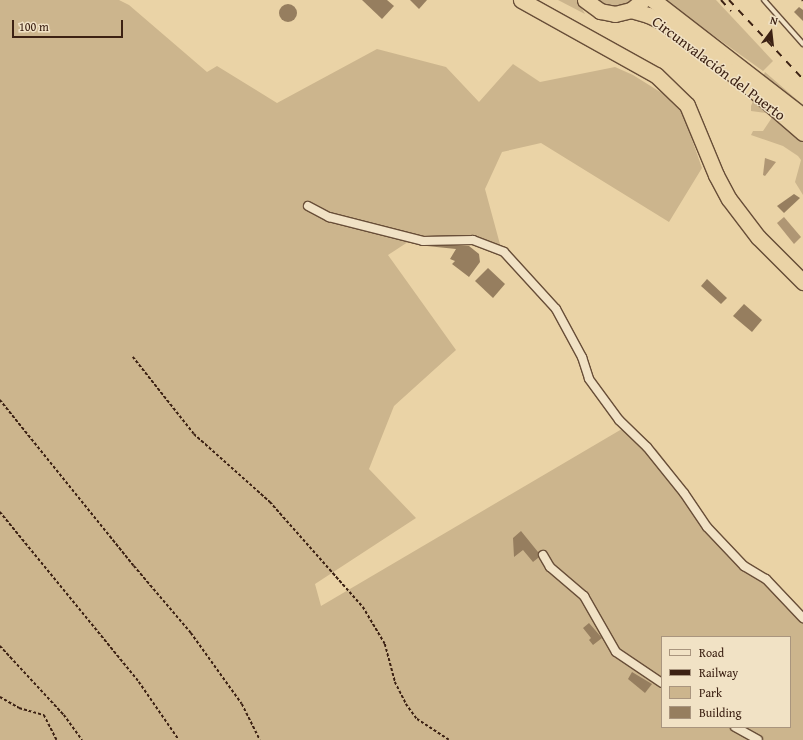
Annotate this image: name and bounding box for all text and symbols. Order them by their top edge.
scale bar [14,12,125,38]
street label: Circunvalación del Puerto [649,12,789,124]
north arrow [751,12,791,52]
text: N [768,12,780,29]
text: 100 m [19,18,49,35]
legend [661,636,791,728]
text: Road [699,644,724,661]
text: Railway [699,664,738,681]
text: Park [699,684,722,701]
text: Building [699,704,742,721]

